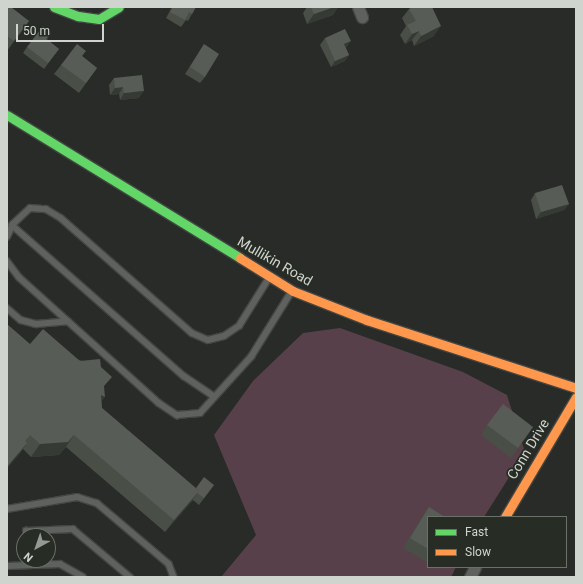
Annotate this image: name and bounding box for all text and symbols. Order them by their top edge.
scale bar [18,16,106,42]
text: 50 m [23,24,50,38]
street label: Mullikin Road [234,233,316,289]
street label: Conn Drive [503,416,553,482]
legend [427,516,567,568]
text: Fast [465,525,488,539]
north arrow [16,528,56,568]
text: Slow [465,545,491,559]
text: N [21,549,36,564]

